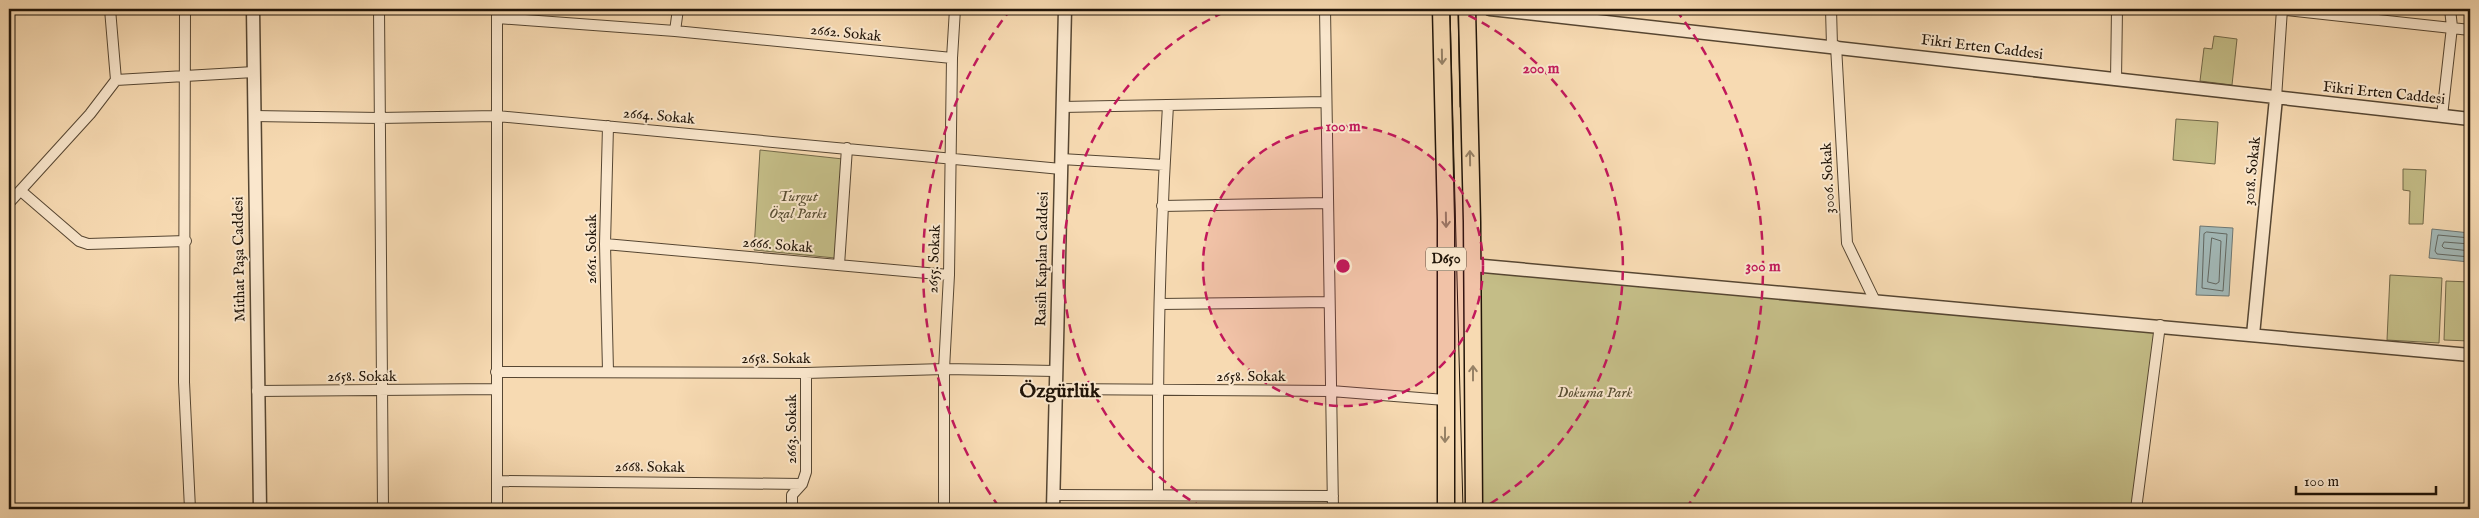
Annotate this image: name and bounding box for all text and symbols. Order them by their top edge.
street label: 2662. Sokak [809,20,883,46]
street label: Fikri Erten Caddesi [1920,30,2044,64]
one-way arrow [1437,49,1447,65]
text: 200 m [1523,59,1560,78]
street label: Fikri Erten Caddesi [2322,77,2446,109]
street label: 2664. Sokak [622,103,697,129]
text: 100 m [1325,117,1361,136]
street label: 3018. Sokak [2239,135,2265,206]
street label: 3006. Sokak [1817,141,1839,214]
one-way arrow [1465,150,1475,166]
park label: Turgut Özal Parkı [769,187,827,223]
street label: Rasih Kaplan Caddesi [1031,191,1053,327]
street label: Mithat Paşa Caddesi [228,196,250,322]
one-way arrow [1441,212,1451,228]
street label: 2661. Sokak [582,213,601,284]
street label: 2655. Sokak [923,223,945,294]
street label: 2666. Sokak [742,232,815,258]
road number: D650 [1426,248,1466,270]
centre of rings [1334,257,1352,275]
text: 300 m [1745,257,1781,276]
street label: 2658. Sokak [741,349,812,368]
one-way arrow [1468,365,1478,382]
street label: 2658. Sokak [327,367,398,386]
street label: 2658. Sokak [1216,367,1287,386]
district label: Özgürlük [1020,379,1102,404]
park label: Dokuma Park [1558,383,1632,402]
street label: 2663. Sokak [782,393,801,464]
one-way arrow [1441,427,1450,443]
street label: 2668. Sokak [615,457,686,477]
scale bar [2296,463,2436,495]
text: 100 m [2304,472,2340,491]

